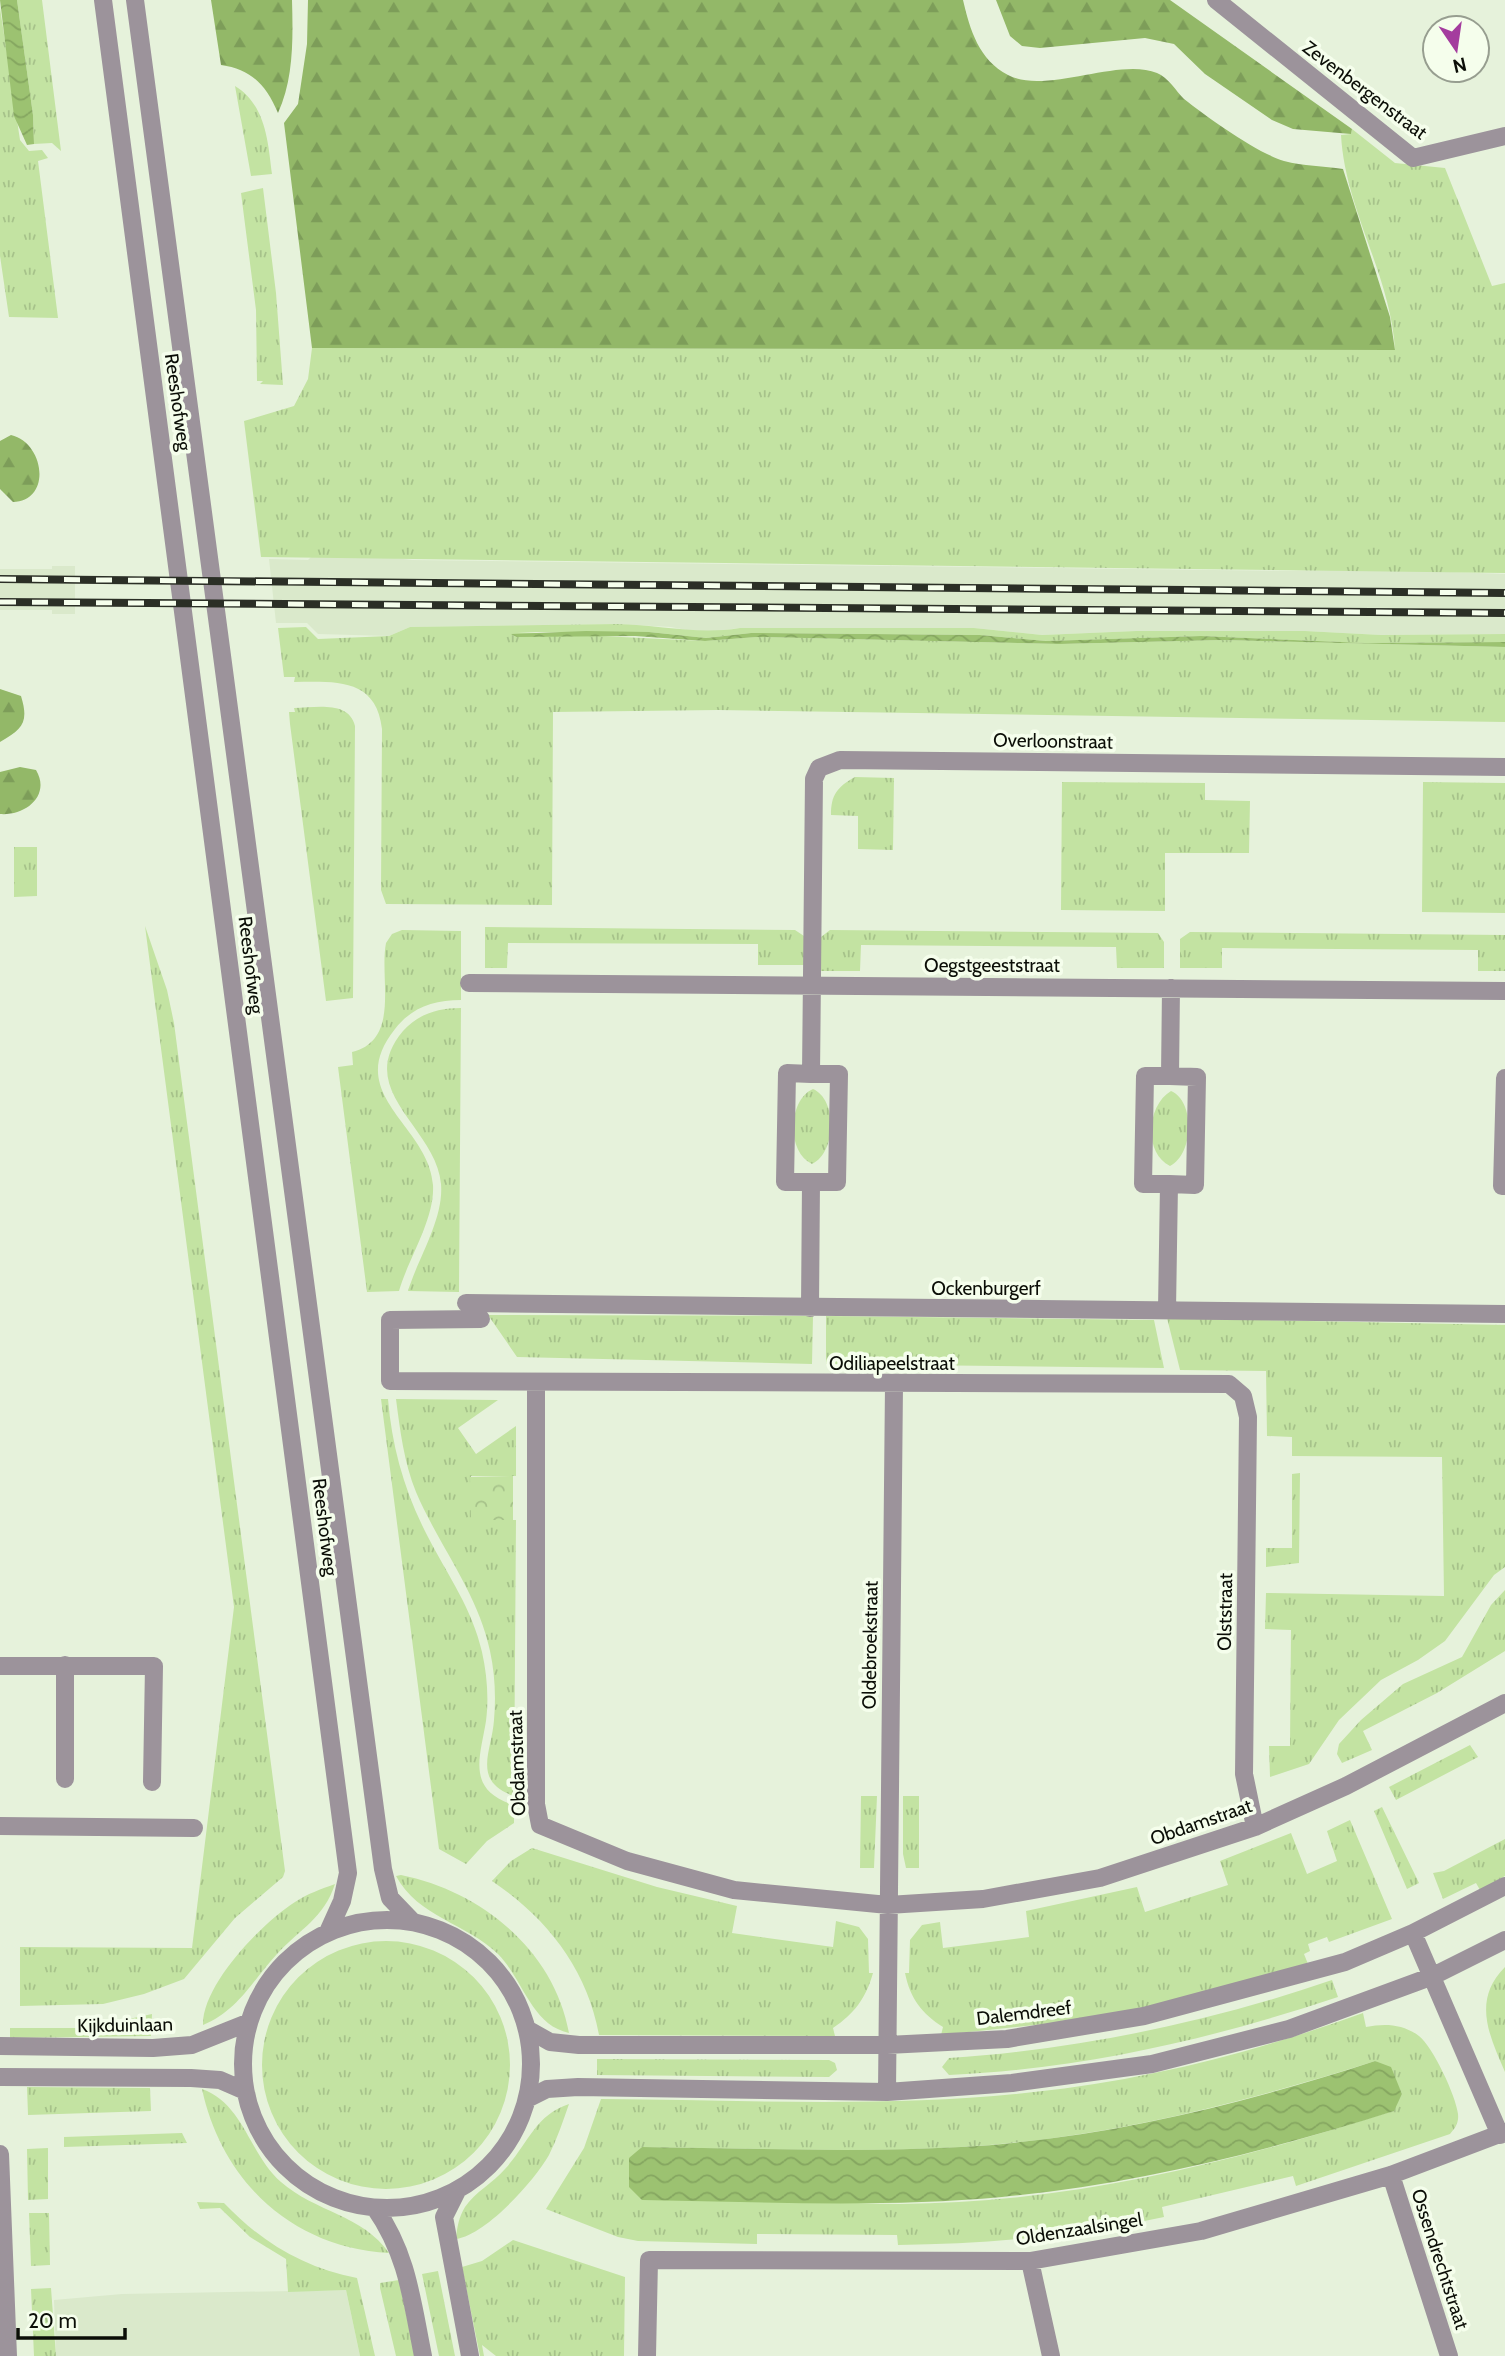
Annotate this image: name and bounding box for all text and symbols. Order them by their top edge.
north arrow [1421,14,1491,84]
street label: Zevenbergenstraat [1298,36,1432,145]
text: N [1451,52,1469,78]
street label: Reeshofweg [160,352,196,453]
street label: Overloonstraat [993,728,1114,754]
street label: Reeshofweg [234,915,268,1016]
street label: Oegstgeeststraat [924,954,1060,977]
street label: Ockenburgerf [931,1277,1041,1300]
street label: Odiliapeelstraat [829,1352,956,1375]
street label: Reeshofweg [308,1477,342,1578]
street label: Olststraat [1213,1572,1237,1651]
street label: Oldebroekstraat [857,1580,883,1710]
street label: Obdamstraat [504,1709,530,1816]
street label: Obdamstraat [1147,1794,1255,1850]
street label: Dalemdreef [975,1996,1074,2030]
street label: Kijkduinlaan [77,2013,173,2037]
street label: Ossendrechtstraat [1406,2186,1474,2333]
street label: Oldenzaalsingel [1014,2208,1144,2250]
scale bar [18,2296,124,2340]
text: 20 m [28,2308,77,2333]

